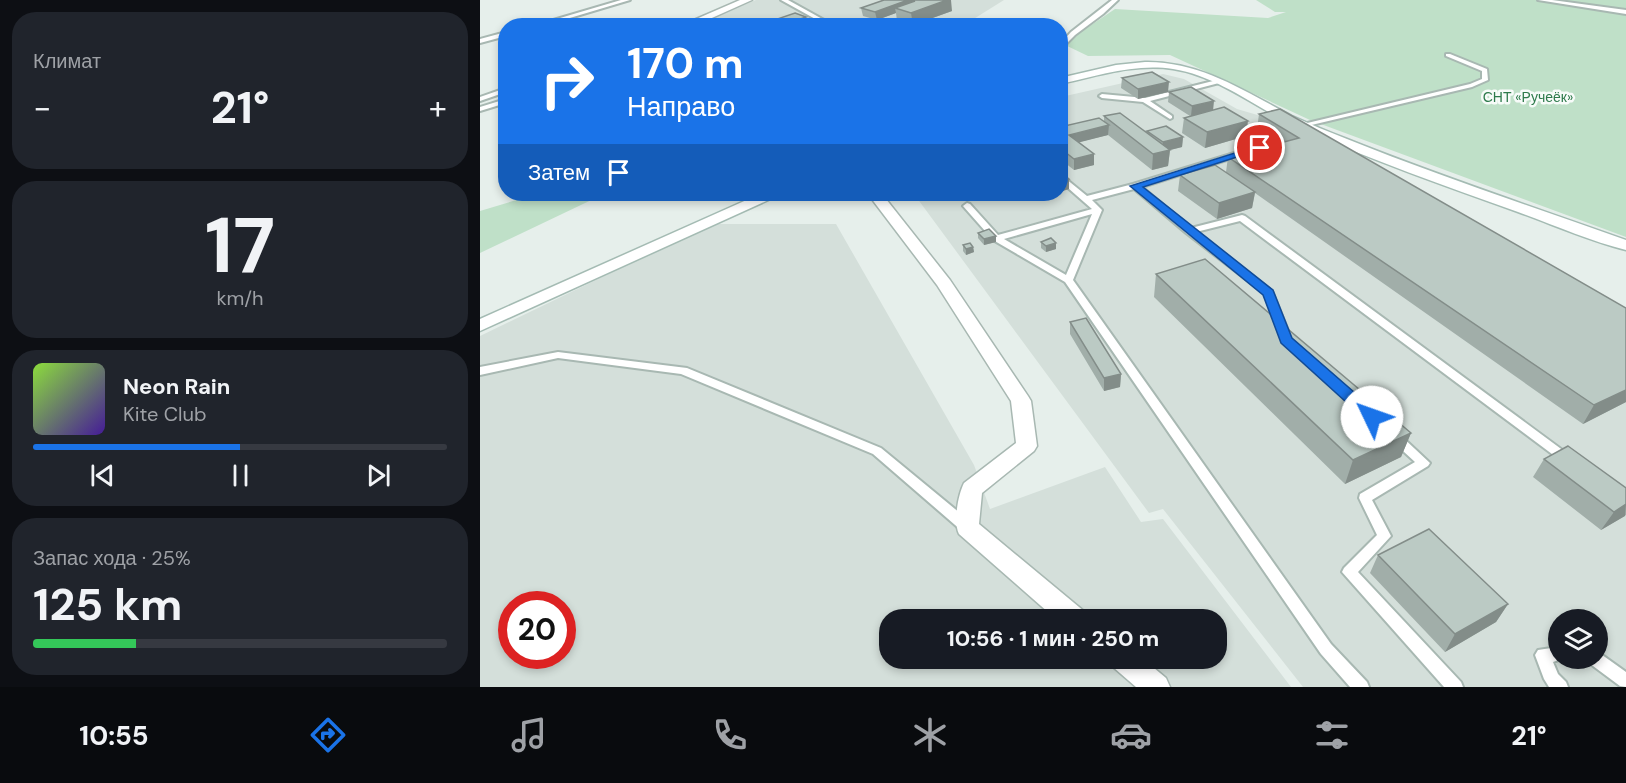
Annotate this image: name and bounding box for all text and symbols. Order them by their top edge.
text: 170 m [627,36,744,91]
icon: right [528,42,606,120]
text: Климат [33,48,101,74]
text: 21° [211,78,269,137]
text: − [33,86,51,129]
text: + [429,86,447,129]
park label: СНТ «Ручеёк» [1483,88,1573,106]
text: Направо [627,89,735,124]
pin [1234,122,1285,173]
icon: arrive [1243,131,1276,164]
icon: arrive [602,156,635,189]
text: Затем [528,158,590,187]
text: 17 [205,195,275,296]
text: km/h [216,285,264,311]
text: Neon Rain [123,372,230,401]
position arrow [1340,385,1404,449]
text: Kite Club [123,401,207,427]
icon: previous [86,459,119,492]
icon: pause [224,459,257,492]
icon: next [362,459,395,492]
text: Запас хода · 25% [33,545,191,571]
text: 125 km [33,575,182,634]
speed limit sign: 20 [498,591,576,669]
map controls [1548,609,1608,669]
button: layers [1548,609,1608,669]
text: 10:56 · 1 мин · 250 m [947,624,1159,653]
icon: directions [307,714,349,756]
icon: music [508,714,550,756]
icon: phone [709,714,751,756]
icon: climate [909,714,951,756]
icon: car [1110,714,1152,756]
icon: filters [1311,714,1353,756]
text: 10:55 [79,718,149,753]
text: 21° [1511,718,1547,753]

